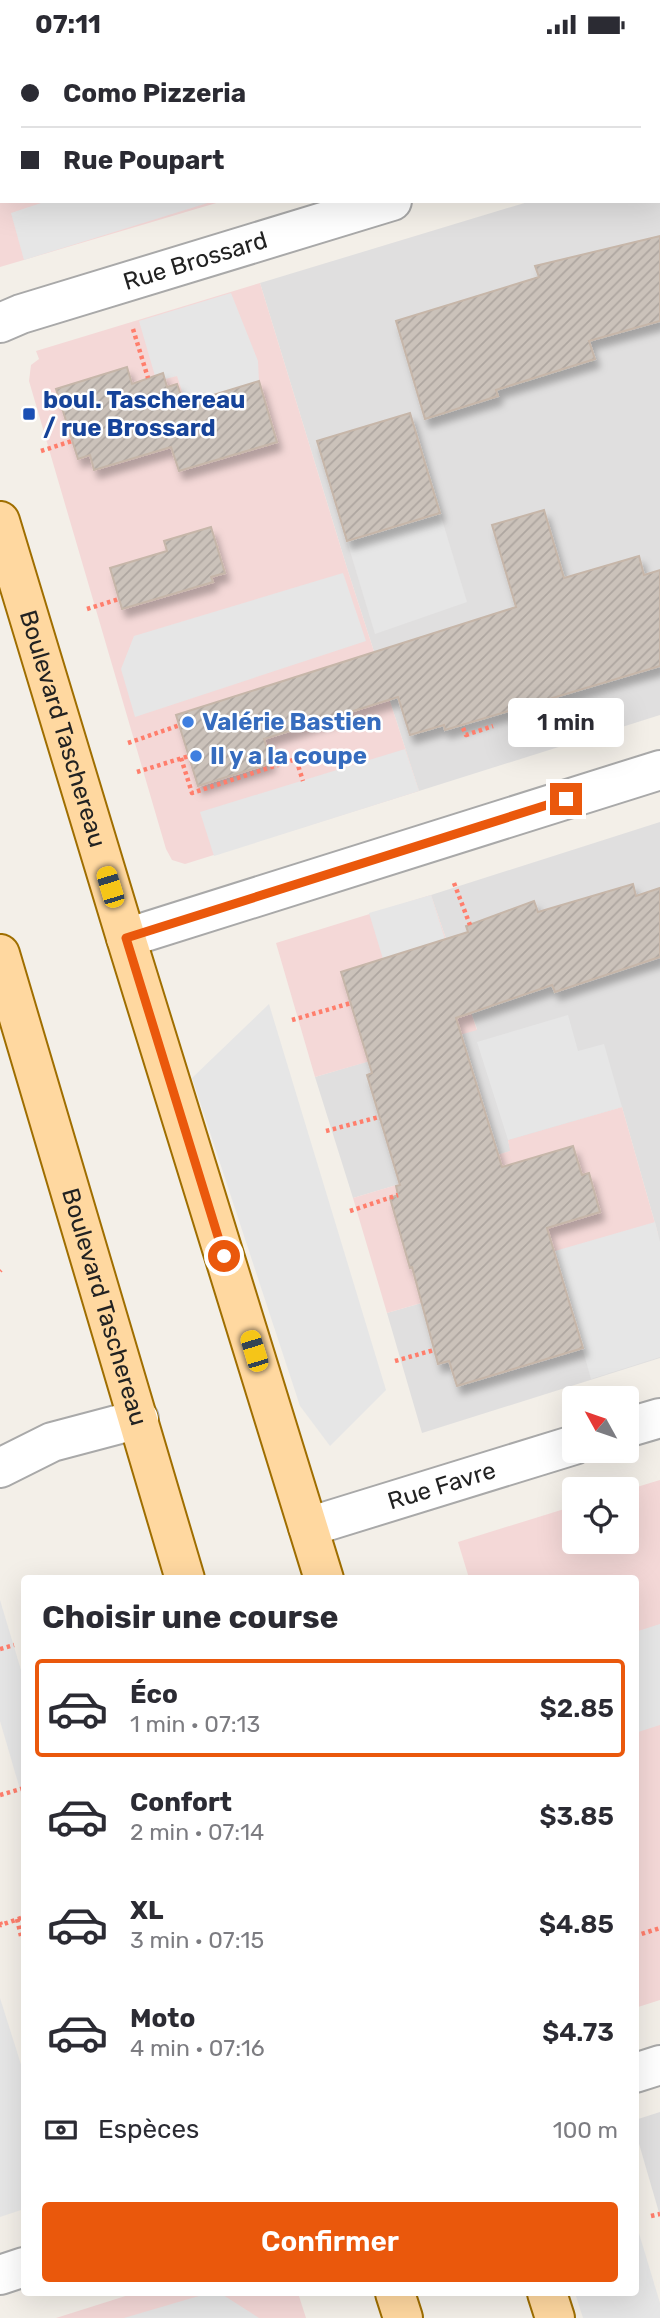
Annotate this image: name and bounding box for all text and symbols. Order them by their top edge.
text: 07:11 [35,9,101,40]
text: Como Pizzeria [63,78,246,109]
text: Rue Poupart [63,145,224,176]
street label: Rue Brossard [120,226,271,296]
place label: boul. Taschereau / rue Brossard [43,386,245,442]
marker: boul. Taschereau / rue Brossard [21,406,37,422]
street label: Boulevard Taschereau [14,607,112,851]
callout: 1 min [508,697,624,747]
place label: Valérie Bastien [202,708,382,736]
text: 1 min [537,708,595,736]
marker: Valérie Bastien [180,714,196,730]
place label: Il y a la coupe [210,742,367,770]
marker: Il y a la coupe [188,748,204,764]
route end [550,783,582,815]
car [94,864,127,910]
street label: Boulevard Taschereau [56,1185,153,1429]
route start [208,1240,240,1272]
car [238,1328,271,1374]
north arrow [562,1386,639,1463]
map controls [562,1386,639,1554]
street label: Rue Favre [384,1456,499,1516]
button: locate [562,1477,639,1554]
text: Choisir une course [42,1598,339,1636]
icon: car [46,1677,109,1740]
text: Éco [130,1679,178,1710]
text: $2.85 [540,1693,614,1724]
text: 1 min · 07:13 [130,1710,260,1738]
icon: car [46,1785,109,1848]
text: Confort [130,1787,232,1818]
text: $3.85 [539,1801,614,1832]
text: 2 min · 07:14 [130,1818,264,1846]
icon: car [46,1893,109,1956]
text: XL [130,1895,163,1926]
text: $4.85 [539,1909,614,1940]
text: 3 min · 07:15 [130,1926,264,1954]
icon: car [46,2001,109,2064]
text: Moto [130,2003,195,2034]
text: $4.73 [542,2017,614,2048]
text: 4 min · 07:16 [130,2034,265,2062]
icon: cash [42,2111,80,2149]
text: Espèces [98,2114,199,2145]
text: 100 m [553,2116,618,2144]
button: Confirmer [42,2202,618,2282]

